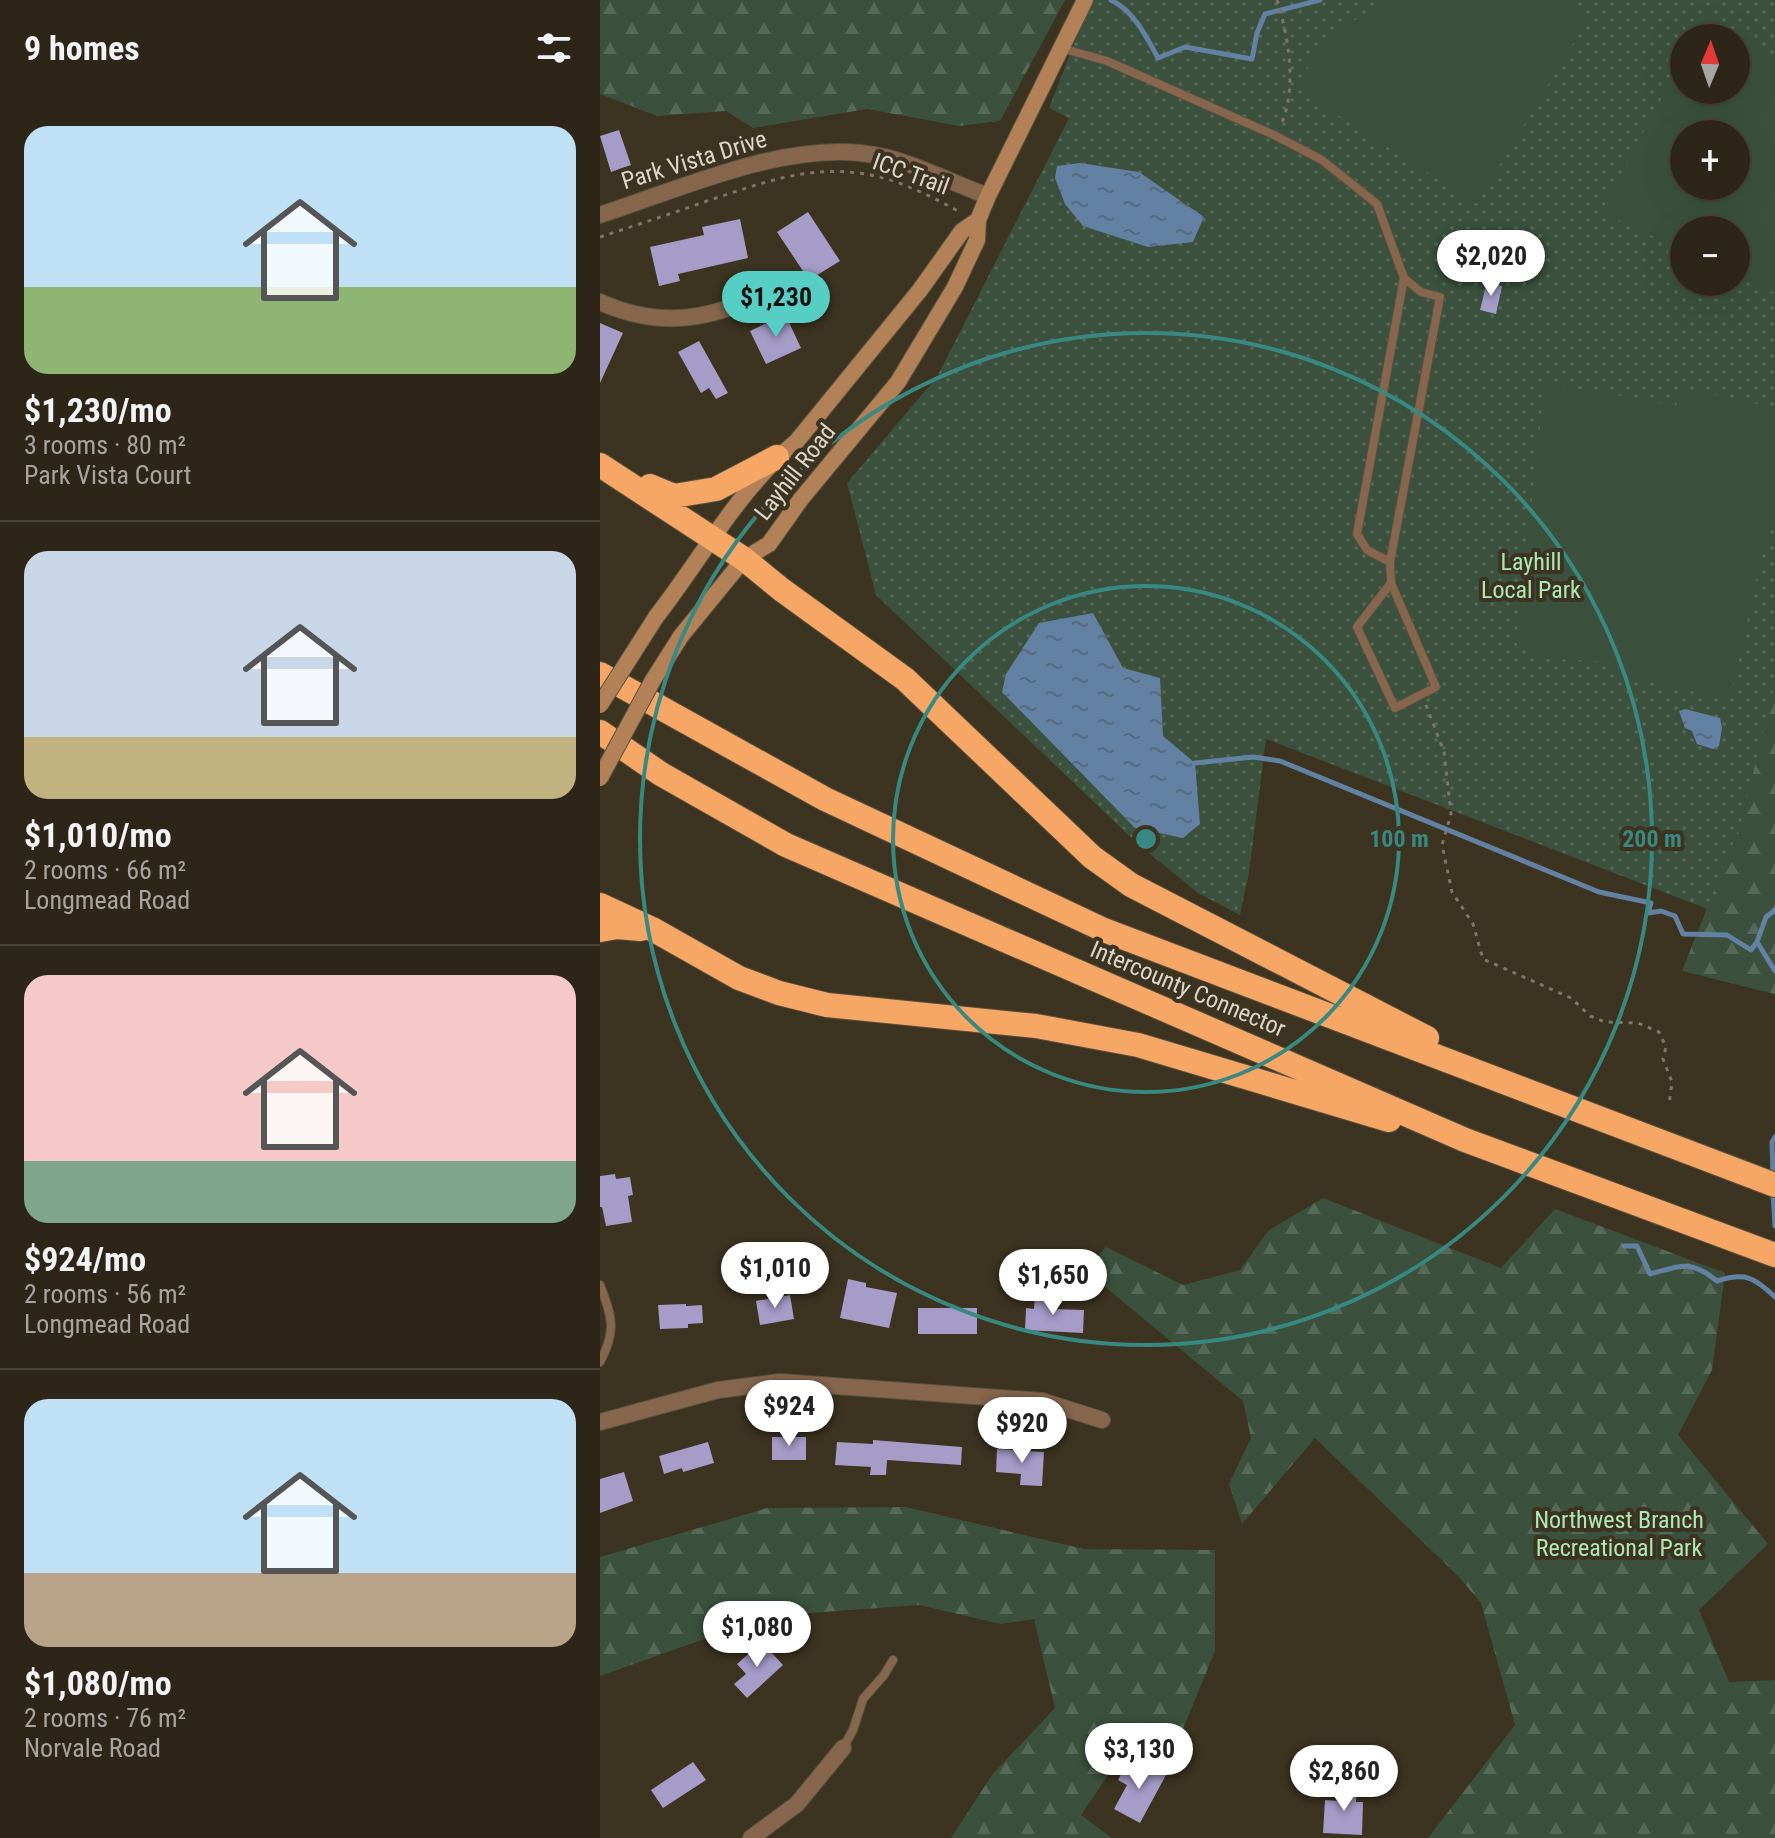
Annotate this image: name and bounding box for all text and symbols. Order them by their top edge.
north arrow [1670,24,1750,104]
map controls [1670,24,1750,296]
icon: filters [532,26,576,70]
text: 9 homes [24,28,140,68]
button: + [1670,120,1750,200]
street label: Park Vista Drive [618,125,770,195]
street label: ICC Trail [869,147,953,201]
icon: home [228,178,372,322]
button: − [1670,216,1750,296]
pin: $2,020 [1426,230,1556,298]
text: $2,020 [1455,241,1527,271]
pin: $1,230 [711,271,841,339]
text: $1,230 [740,282,812,312]
text: $1,230/mo [24,390,172,430]
street label: Layhill Road [749,418,841,526]
text: 3 rooms · 80 m² [24,430,186,460]
text: Park Vista Court [24,460,191,490]
park label: Layhill Local Park [1481,548,1581,604]
icon: home [228,603,372,747]
text: $1,010/mo [24,815,172,855]
centre of rings [1132,825,1160,853]
text: 100 m [1369,825,1429,853]
text: 200 m [1622,825,1682,853]
text: 2 rooms · 66 m² [24,855,186,885]
text: Longmead Road [24,885,190,915]
street label: Intercounty Connector [1086,935,1290,1043]
icon: home [228,1027,372,1171]
text: $924/mo [24,1239,146,1279]
pin: $1,010 [710,1242,840,1310]
pin: $1,650 [988,1249,1118,1317]
text: $1,010 [739,1253,811,1283]
text: $1,650 [1017,1260,1089,1290]
text: 2 rooms · 56 m² [24,1279,186,1309]
text: Longmead Road [24,1309,190,1339]
pin: $924 [742,1380,836,1448]
text: $924 [763,1391,815,1421]
pin: $920 [975,1397,1069,1465]
text: $920 [996,1408,1048,1438]
icon: home [228,1451,372,1595]
park label: Northwest Branch Recreational Park [1534,1506,1704,1562]
pin: $1,080 [692,1601,822,1669]
text: $1,080 [721,1612,793,1642]
text: $1,080/mo [24,1663,172,1703]
text: 2 rooms · 76 m² [24,1703,186,1733]
pin: $3,130 [1074,1723,1204,1791]
text: Norvale Road [24,1733,161,1763]
text: $3,130 [1103,1734,1175,1764]
pin: $2,860 [1279,1745,1409,1813]
text: $2,860 [1308,1756,1380,1786]

